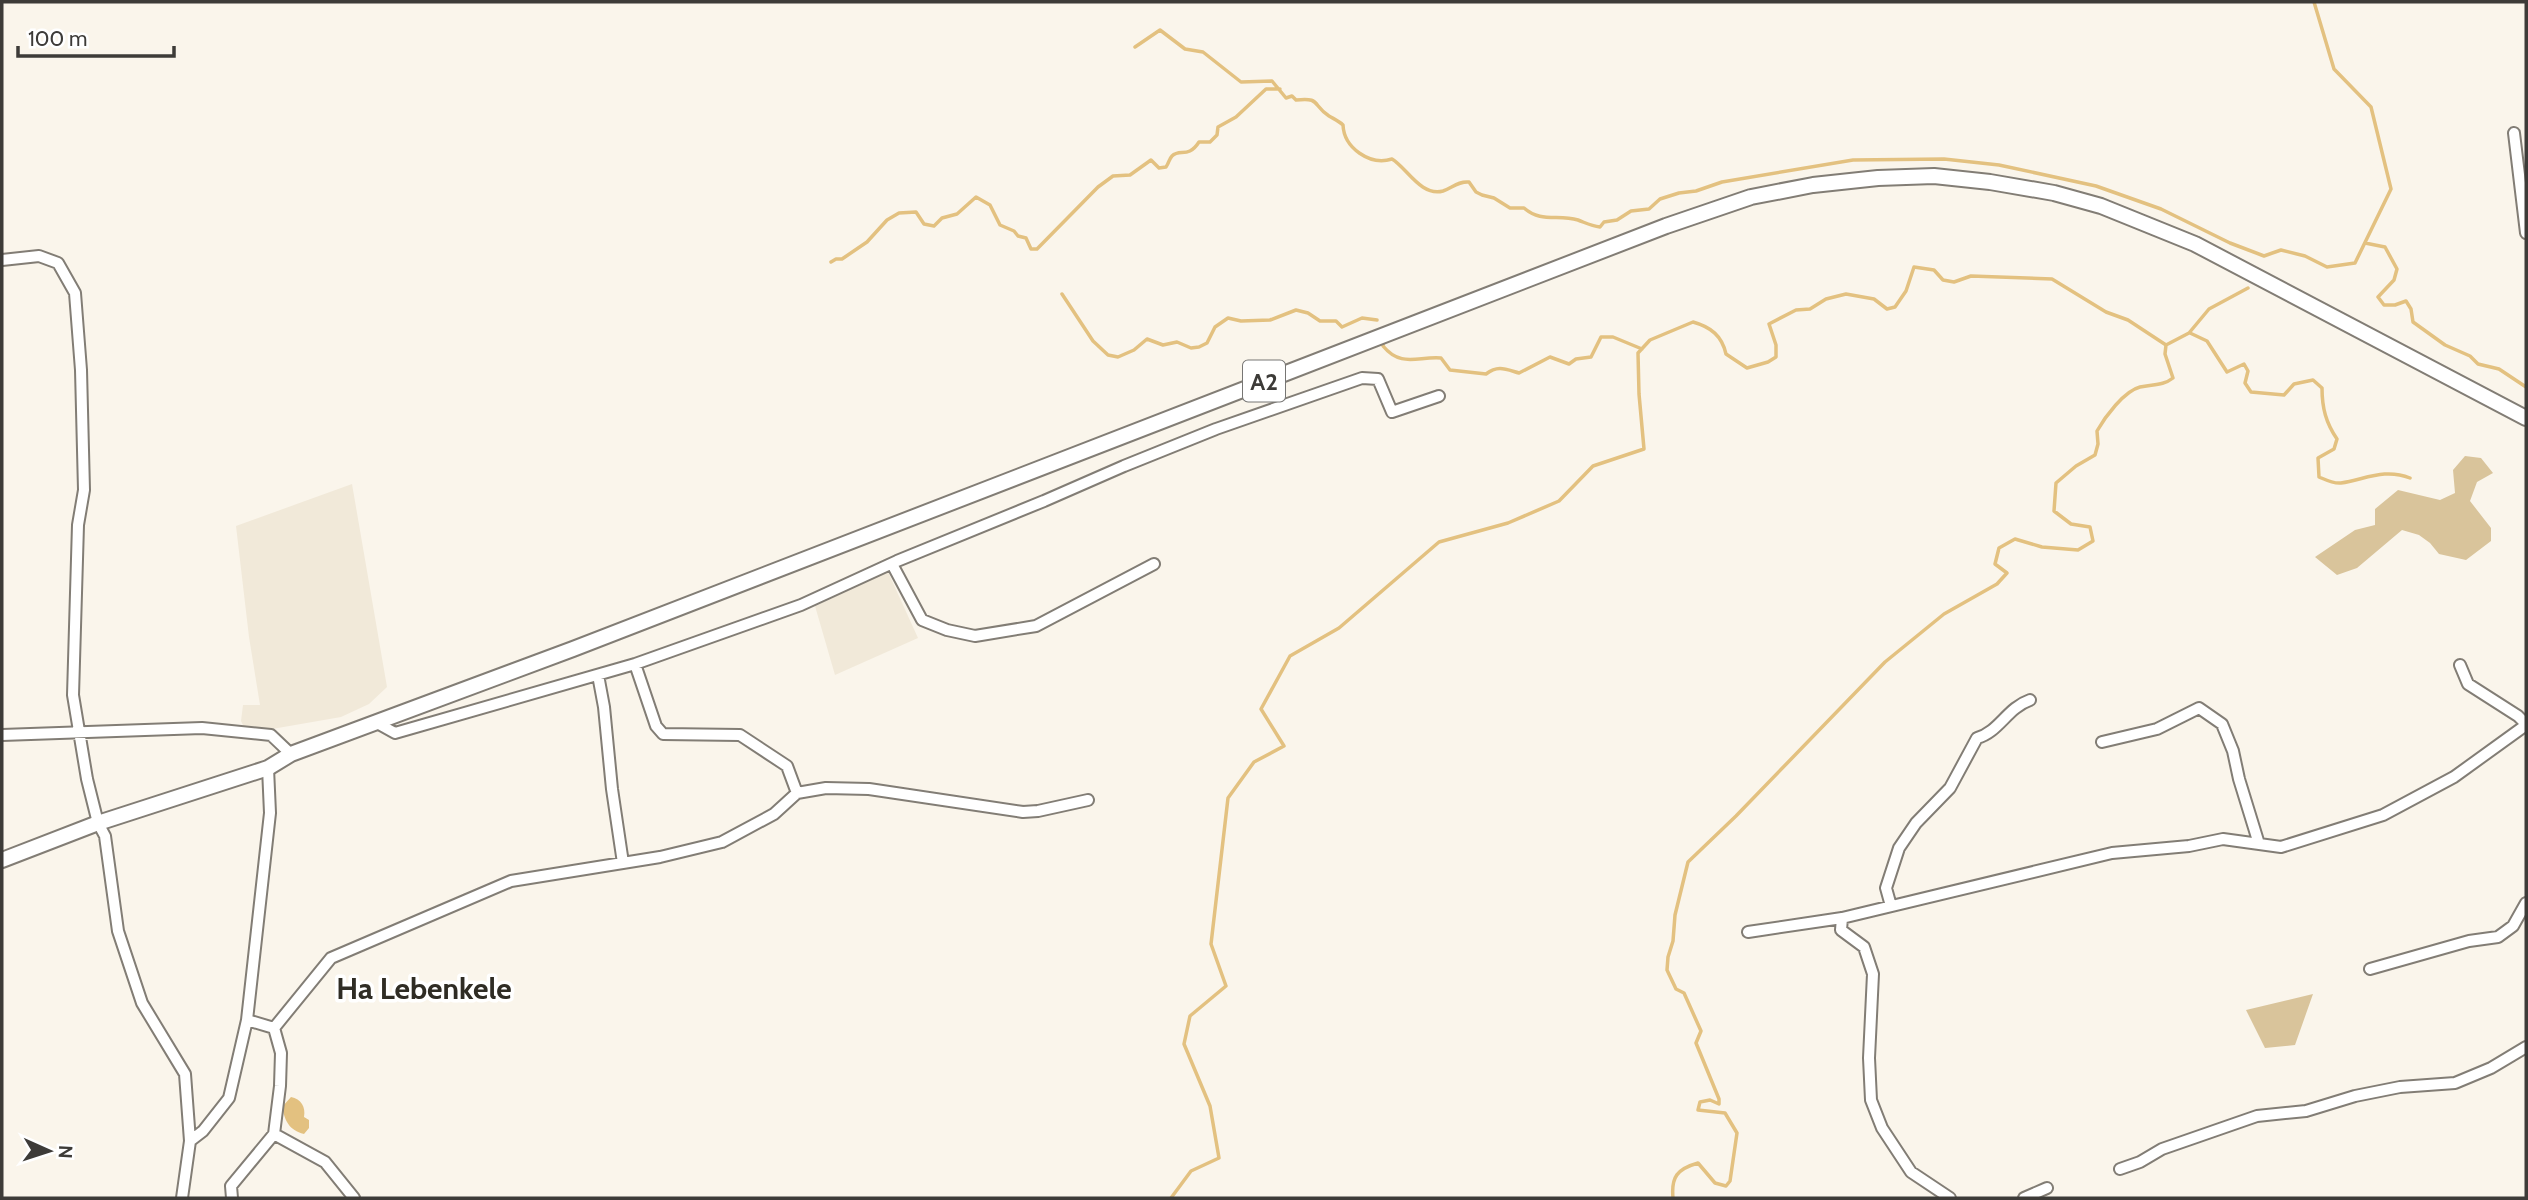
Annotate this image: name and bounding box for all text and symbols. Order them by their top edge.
scale bar [18,14,173,58]
text: 100 m [28,26,87,51]
road number: A2 [1243,360,1285,402]
district label: Ha Lebenkele [336,970,512,1007]
north arrow [14,1116,84,1186]
text: N [54,1145,77,1159]

